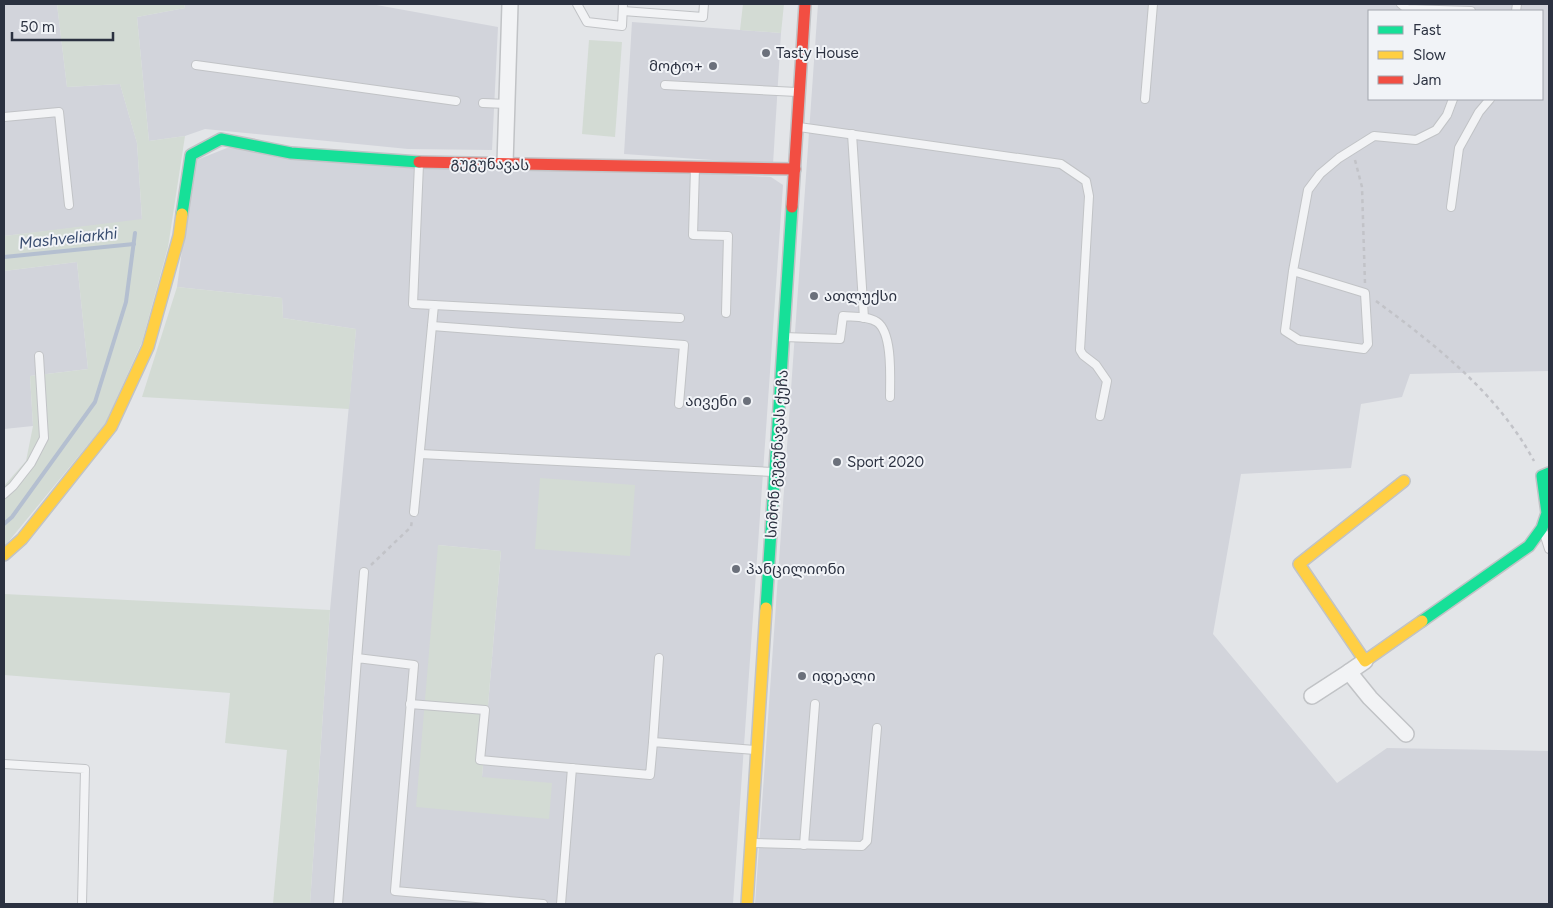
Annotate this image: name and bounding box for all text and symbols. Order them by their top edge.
scale bar [12,10,114,42]
legend [1368,10,1543,100]
text: 50 m [20,18,55,36]
text: Fast [1413,21,1442,39]
place label: Tasty House [776,44,859,62]
text: Slow [1413,46,1446,64]
marker: Tasty House [760,47,772,59]
place label: მოტო+ [649,57,703,75]
marker: მოტო+ [707,60,719,72]
text: Jam [1413,71,1441,89]
street label: გუგუნავას [450,154,530,174]
water label: Mashveliarkhi [18,223,118,253]
place label: ათლუქსი [824,287,897,305]
marker: ათლუქსი [808,290,820,302]
street label: სიმონ გუგუნავას ქუჩა [762,369,792,539]
place label: აივენი [685,392,737,410]
marker: აივენი [741,395,753,407]
place label: Sport 2020 [847,453,924,471]
marker: Sport 2020 [831,456,843,468]
place label: პანცილიონი [746,560,845,578]
marker: პანცილიონი [730,563,742,575]
place label: იდეალი [812,667,876,685]
marker: იდეალი [796,670,808,682]

